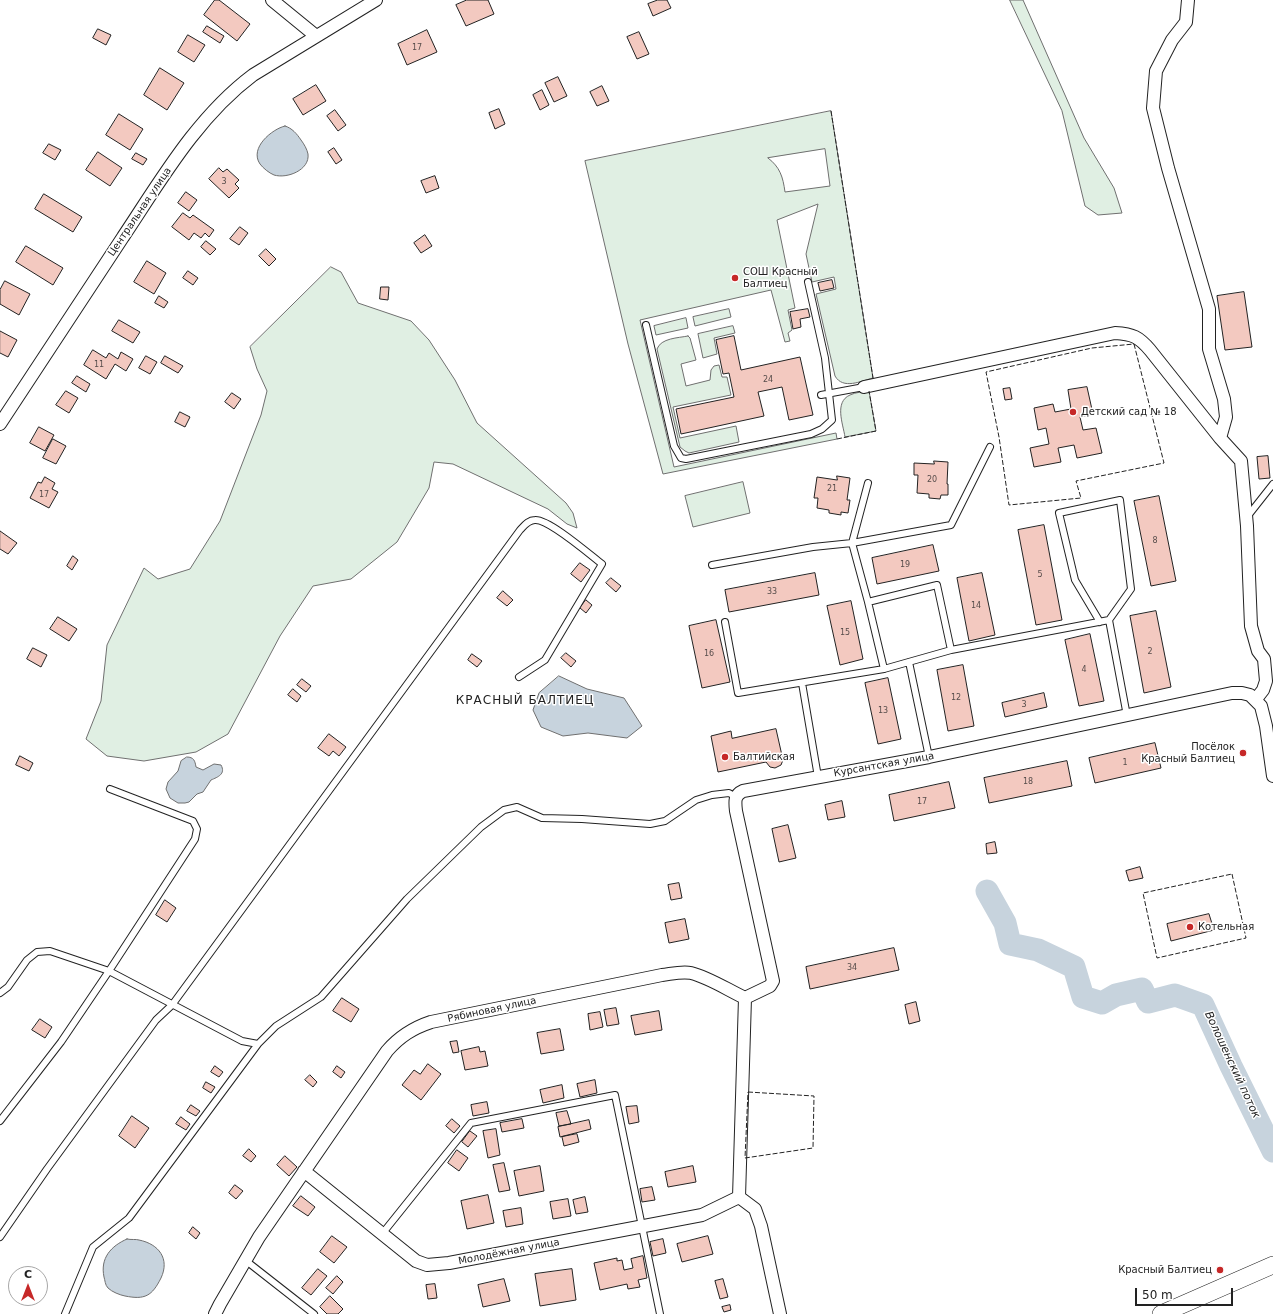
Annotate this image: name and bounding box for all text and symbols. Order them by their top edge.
house number: 17 [412,43,422,53]
street label: Центральная улица [106,165,174,259]
house number: 3 [221,177,227,187]
place label: СОШ Красный Балтиец [743,266,818,290]
marker: СОШ Красный Балтиец [730,273,740,283]
house number: 11 [94,360,104,370]
house number: 24 [763,375,773,385]
place label: Детский сад № 18 [1081,406,1177,418]
marker: Детский сад № 18 [1068,407,1078,417]
house number: 20 [927,475,937,485]
house number: 21 [827,484,837,494]
house number: 17 [39,490,49,500]
house number: 8 [1152,536,1158,546]
house number: 19 [900,560,910,570]
house number: 5 [1037,570,1043,580]
house number: 33 [767,587,777,597]
house number: 14 [971,601,981,611]
house number: 15 [840,628,850,638]
house number: 2 [1147,647,1153,657]
house number: 16 [704,649,714,659]
house number: 4 [1081,665,1087,675]
house number: 12 [951,693,961,703]
district label: КРАСНЫЙ БАЛТИЕЦ [456,694,594,708]
house number: 3 [1021,700,1027,710]
house number: 13 [878,706,888,716]
place label: Посёлок Красный Балтиец [1141,741,1235,764]
marker: Посёлок Красный Балтиец [1238,748,1248,758]
street label: Курсантская улица [833,750,935,780]
place label: Балтийская [733,751,795,763]
marker: Балтийская [720,752,730,762]
house number: 1 [1122,758,1128,768]
house number: 18 [1023,777,1033,787]
house number: 17 [917,797,927,807]
place label: Котельная [1198,921,1254,933]
marker: Котельная [1185,922,1195,932]
house number: 34 [847,963,857,973]
street label: Рябиновая улица [447,995,537,1025]
water label: Волошенский поток [1201,1010,1263,1120]
street label: Молодёжная улица [457,1236,561,1268]
place label: Красный Балтиец [1118,1264,1212,1276]
marker: Красный Балтиец [1215,1265,1225,1275]
north arrow [8,1266,48,1306]
text: С [24,1268,32,1281]
scale bar [1137,1280,1235,1306]
text: 50 m [1142,1288,1173,1302]

